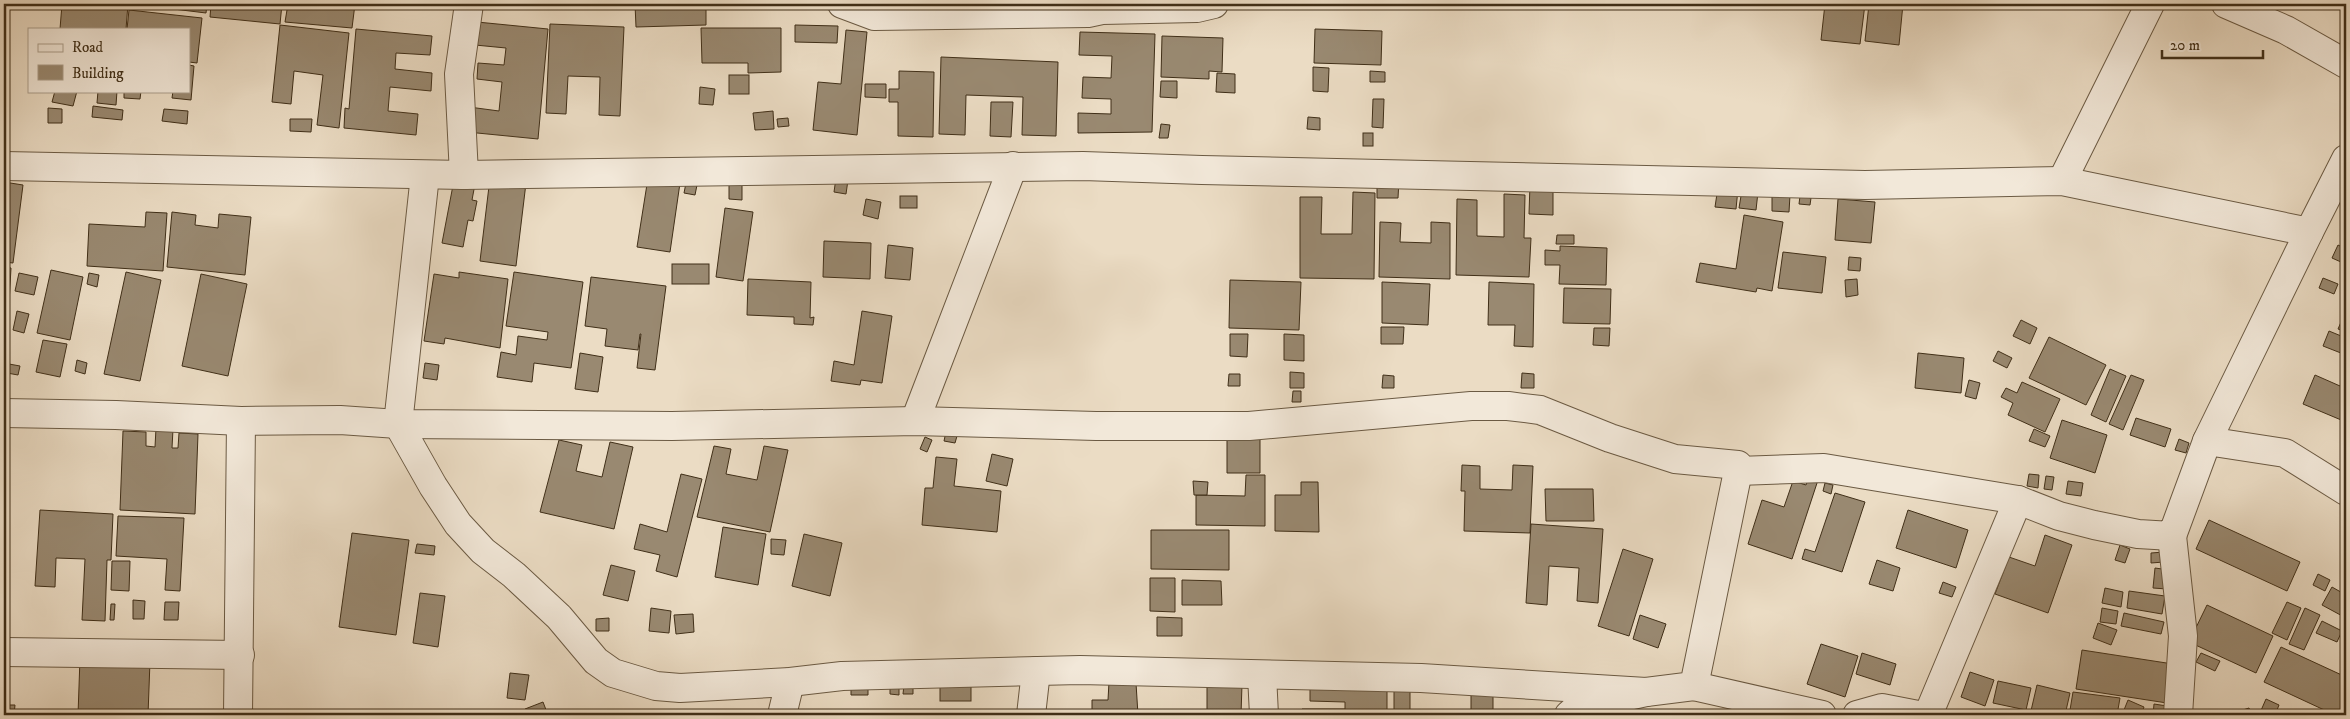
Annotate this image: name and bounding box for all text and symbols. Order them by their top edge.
legend [28,28,190,92]
scale bar [2162,28,2264,60]
text: 20 m [2170,36,2200,55]
text: Road [72,38,104,57]
text: Building [72,64,124,83]

